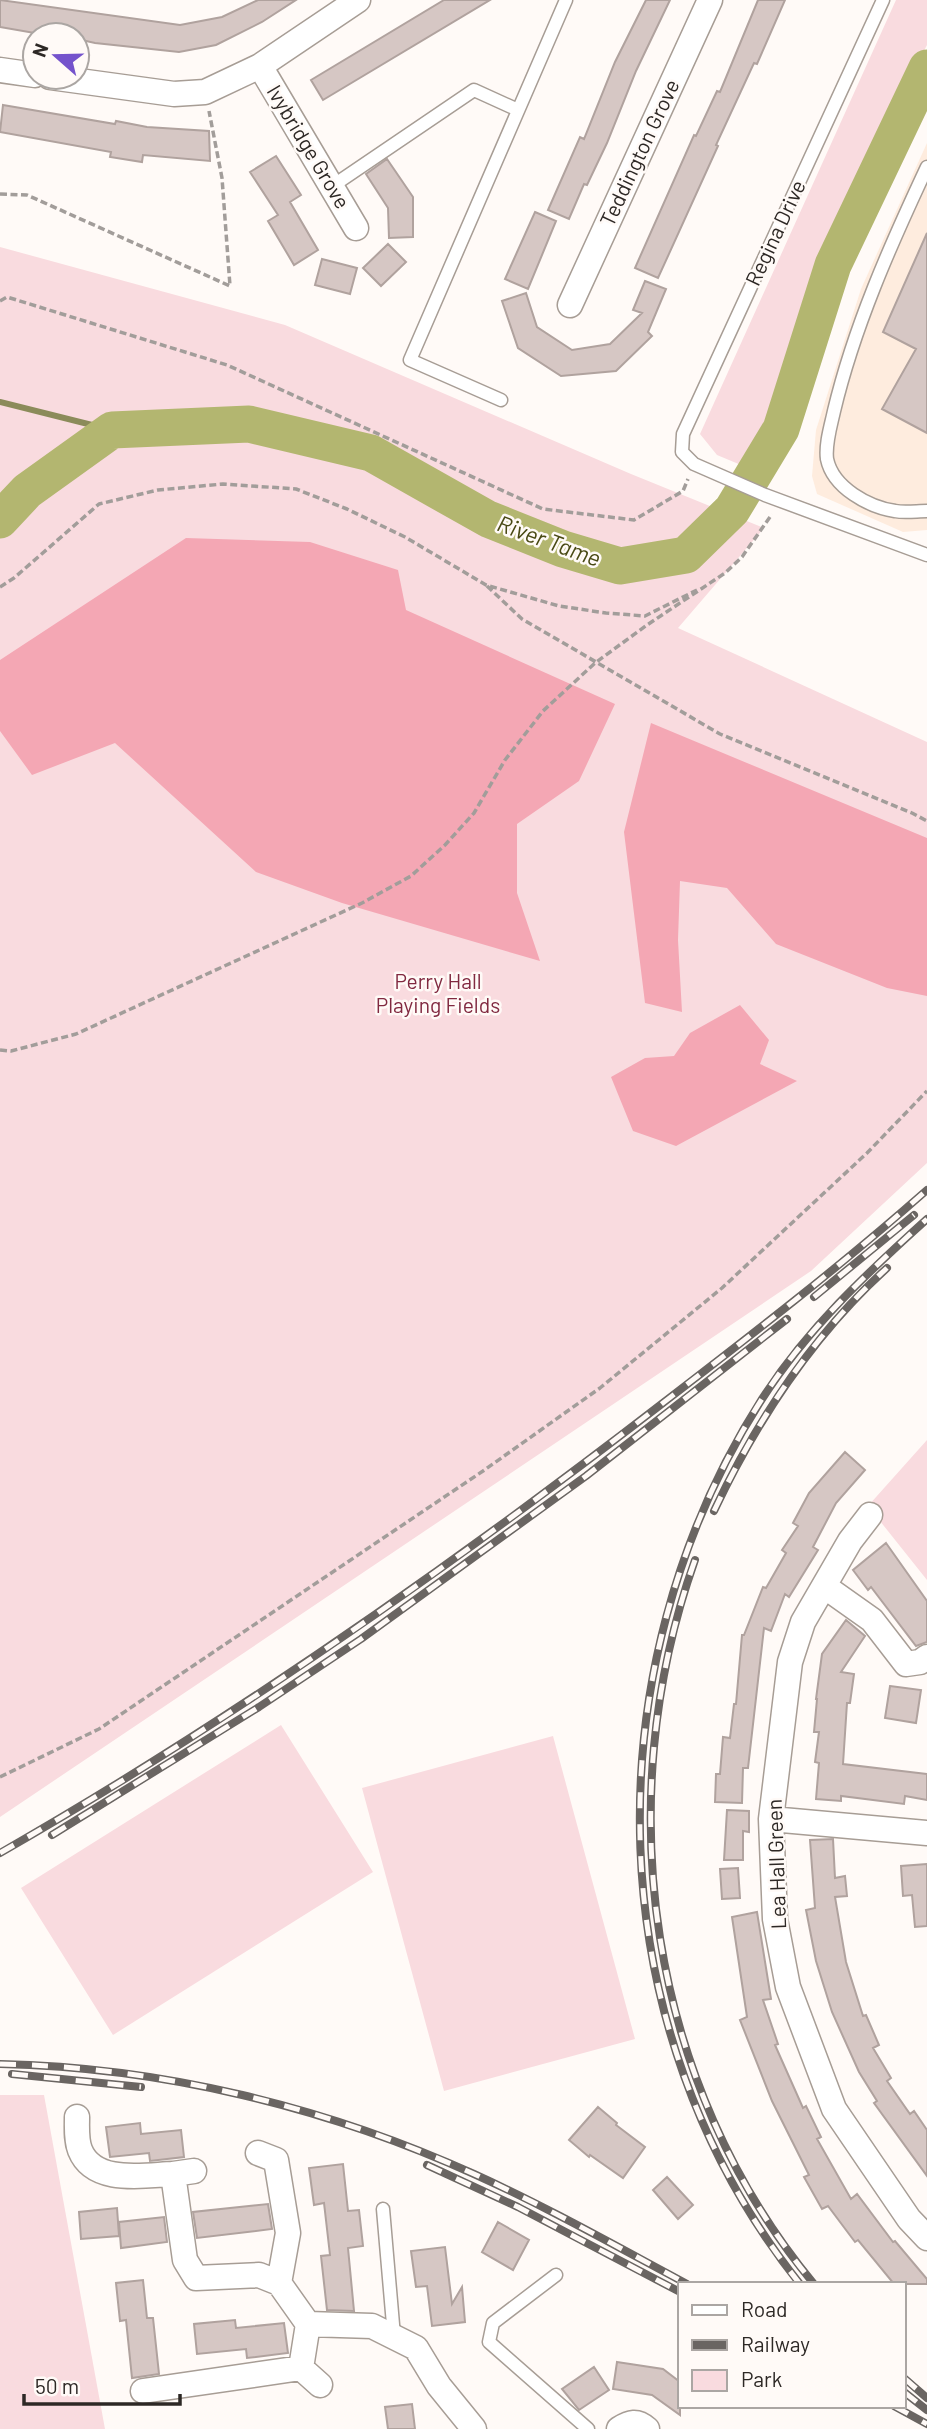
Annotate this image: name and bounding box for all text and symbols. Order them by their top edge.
north arrow [21,21,91,91]
text: N [27,40,53,60]
street label: Teddington Grove [594,75,684,230]
street label: Ivybridge Grove [263,80,356,213]
street label: Regina Drive [739,176,810,289]
water label: River Tame [494,508,605,572]
park label: Perry Hall Playing Fields [376,968,500,1017]
street label: Lea Hall Green [761,1798,790,1930]
legend [678,2282,906,2408]
text: Road [741,2296,787,2321]
text: Railway [741,2331,810,2356]
scale bar [24,2362,180,2406]
text: Park [741,2366,782,2391]
text: 50 m [35,2373,79,2398]

